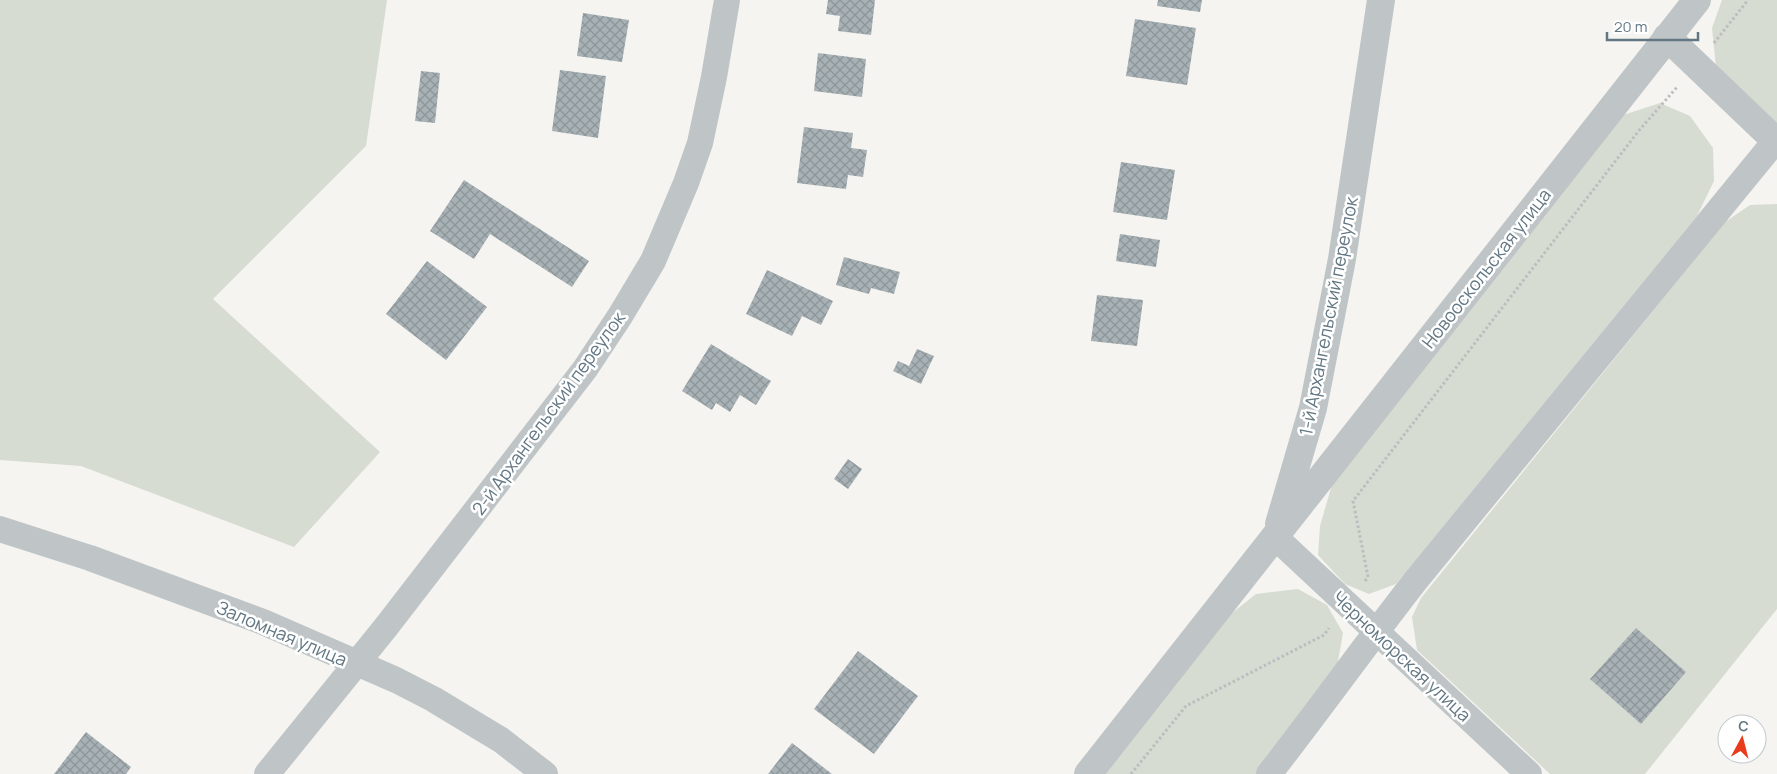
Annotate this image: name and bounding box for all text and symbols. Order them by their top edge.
scale bar [1607,10,1698,42]
text: 20 m [1614,16,1647,37]
street label: Новооскольская улица [1416,183,1556,353]
street label: 1-й Архангельский переулок [1293,194,1363,437]
street label: 2-й Архангельский переулок [466,306,631,519]
street label: Черноморская улица [1328,585,1476,727]
street label: Заломная улица [213,595,351,671]
north arrow [1717,714,1767,764]
text: С [1737,716,1750,736]

